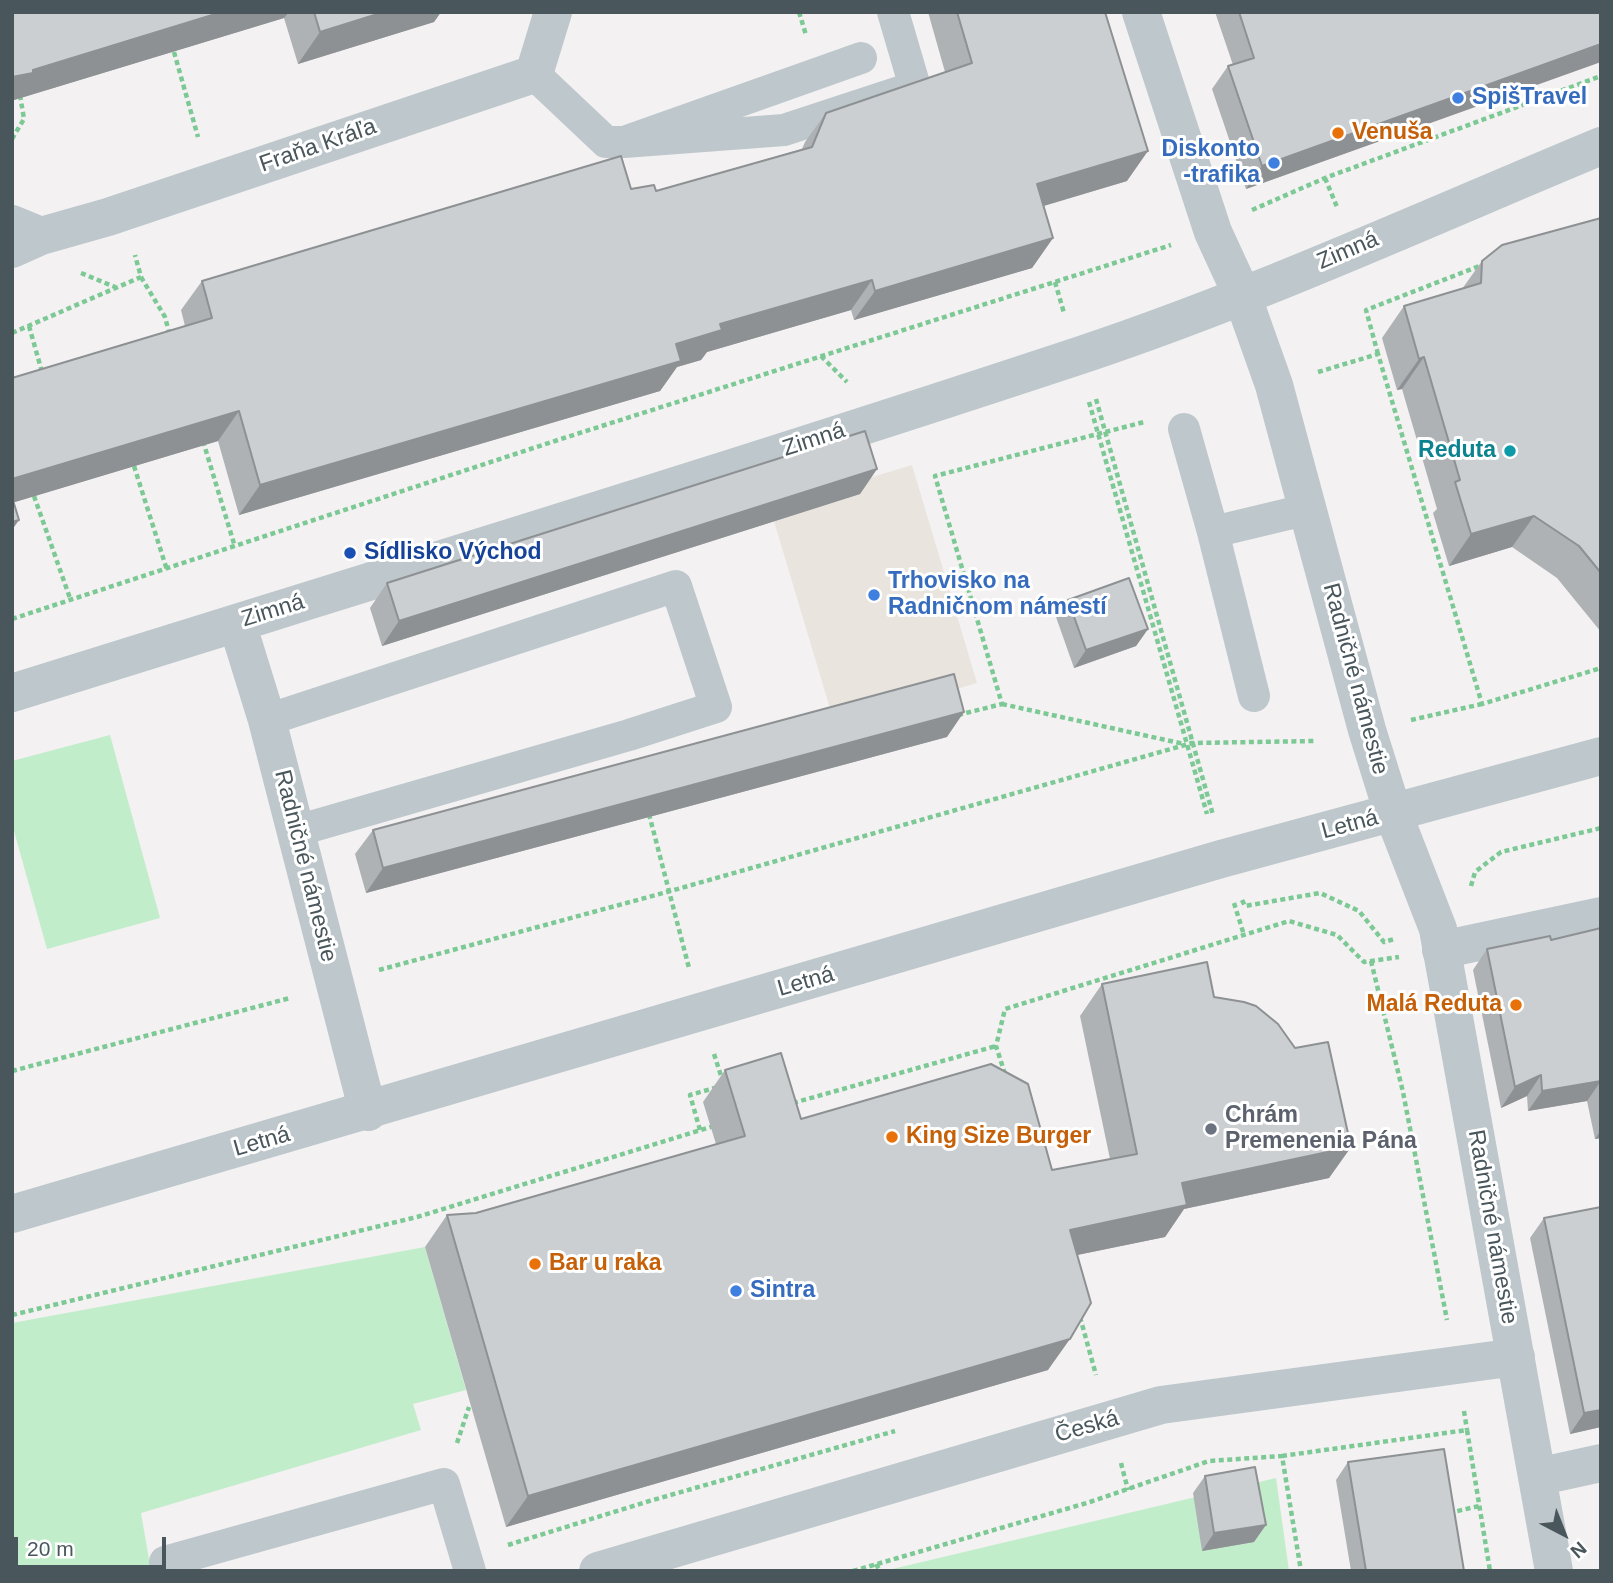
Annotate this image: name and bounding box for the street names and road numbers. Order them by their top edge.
street label: Fraňa Kráľa [256,113,380,179]
street label: Zimná [1313,226,1383,276]
street label: Zimná [779,417,849,463]
street label: Radničné námestie [1316,580,1394,778]
street label: Zimná [238,588,308,634]
street label: Radničné námestie [268,767,342,965]
street label: Letná [1319,804,1381,846]
street label: Letná [775,961,837,1003]
street label: Letná [231,1121,293,1163]
street label: Radničné námestie [1461,1128,1523,1326]
street label: Česká [1052,1405,1122,1449]

